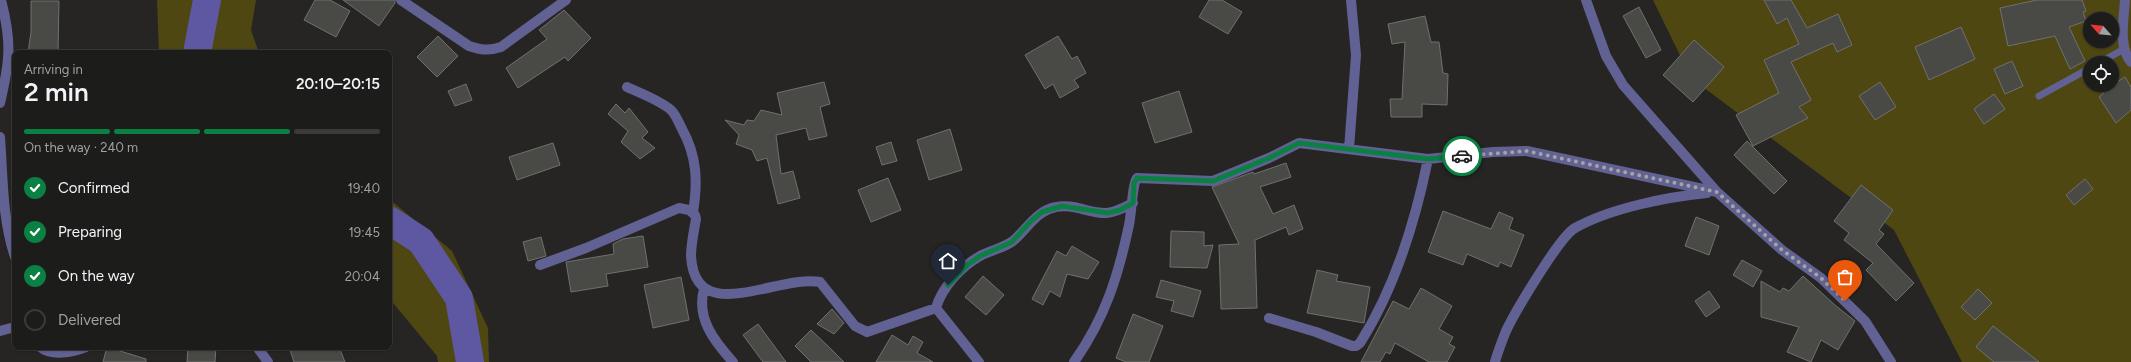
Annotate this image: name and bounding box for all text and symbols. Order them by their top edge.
north arrow [2083,12,2119,48]
map controls [2083,12,2119,92]
button: locate [2083,56,2119,92]
text: Arriving in [24,62,83,77]
text: 20:10–20:15 [296,75,380,93]
text: 2 min [24,76,89,108]
courier [1442,136,1482,176]
text: On the way · 240 m [24,140,138,155]
icon: car [1451,145,1473,167]
icon: check [24,177,46,199]
text: Confirmed [58,179,130,197]
text: 19:40 [348,181,380,196]
icon: check [24,221,46,243]
text: Preparing [58,223,122,241]
text: 19:45 [348,225,380,240]
pin [931,244,965,285]
icon: home [937,250,959,272]
pin [1828,260,1862,301]
icon: check [24,265,46,287]
icon: bag [1834,266,1856,288]
text: On the way [58,267,135,285]
text: 20:04 [345,269,380,284]
text: Delivered [58,311,121,329]

